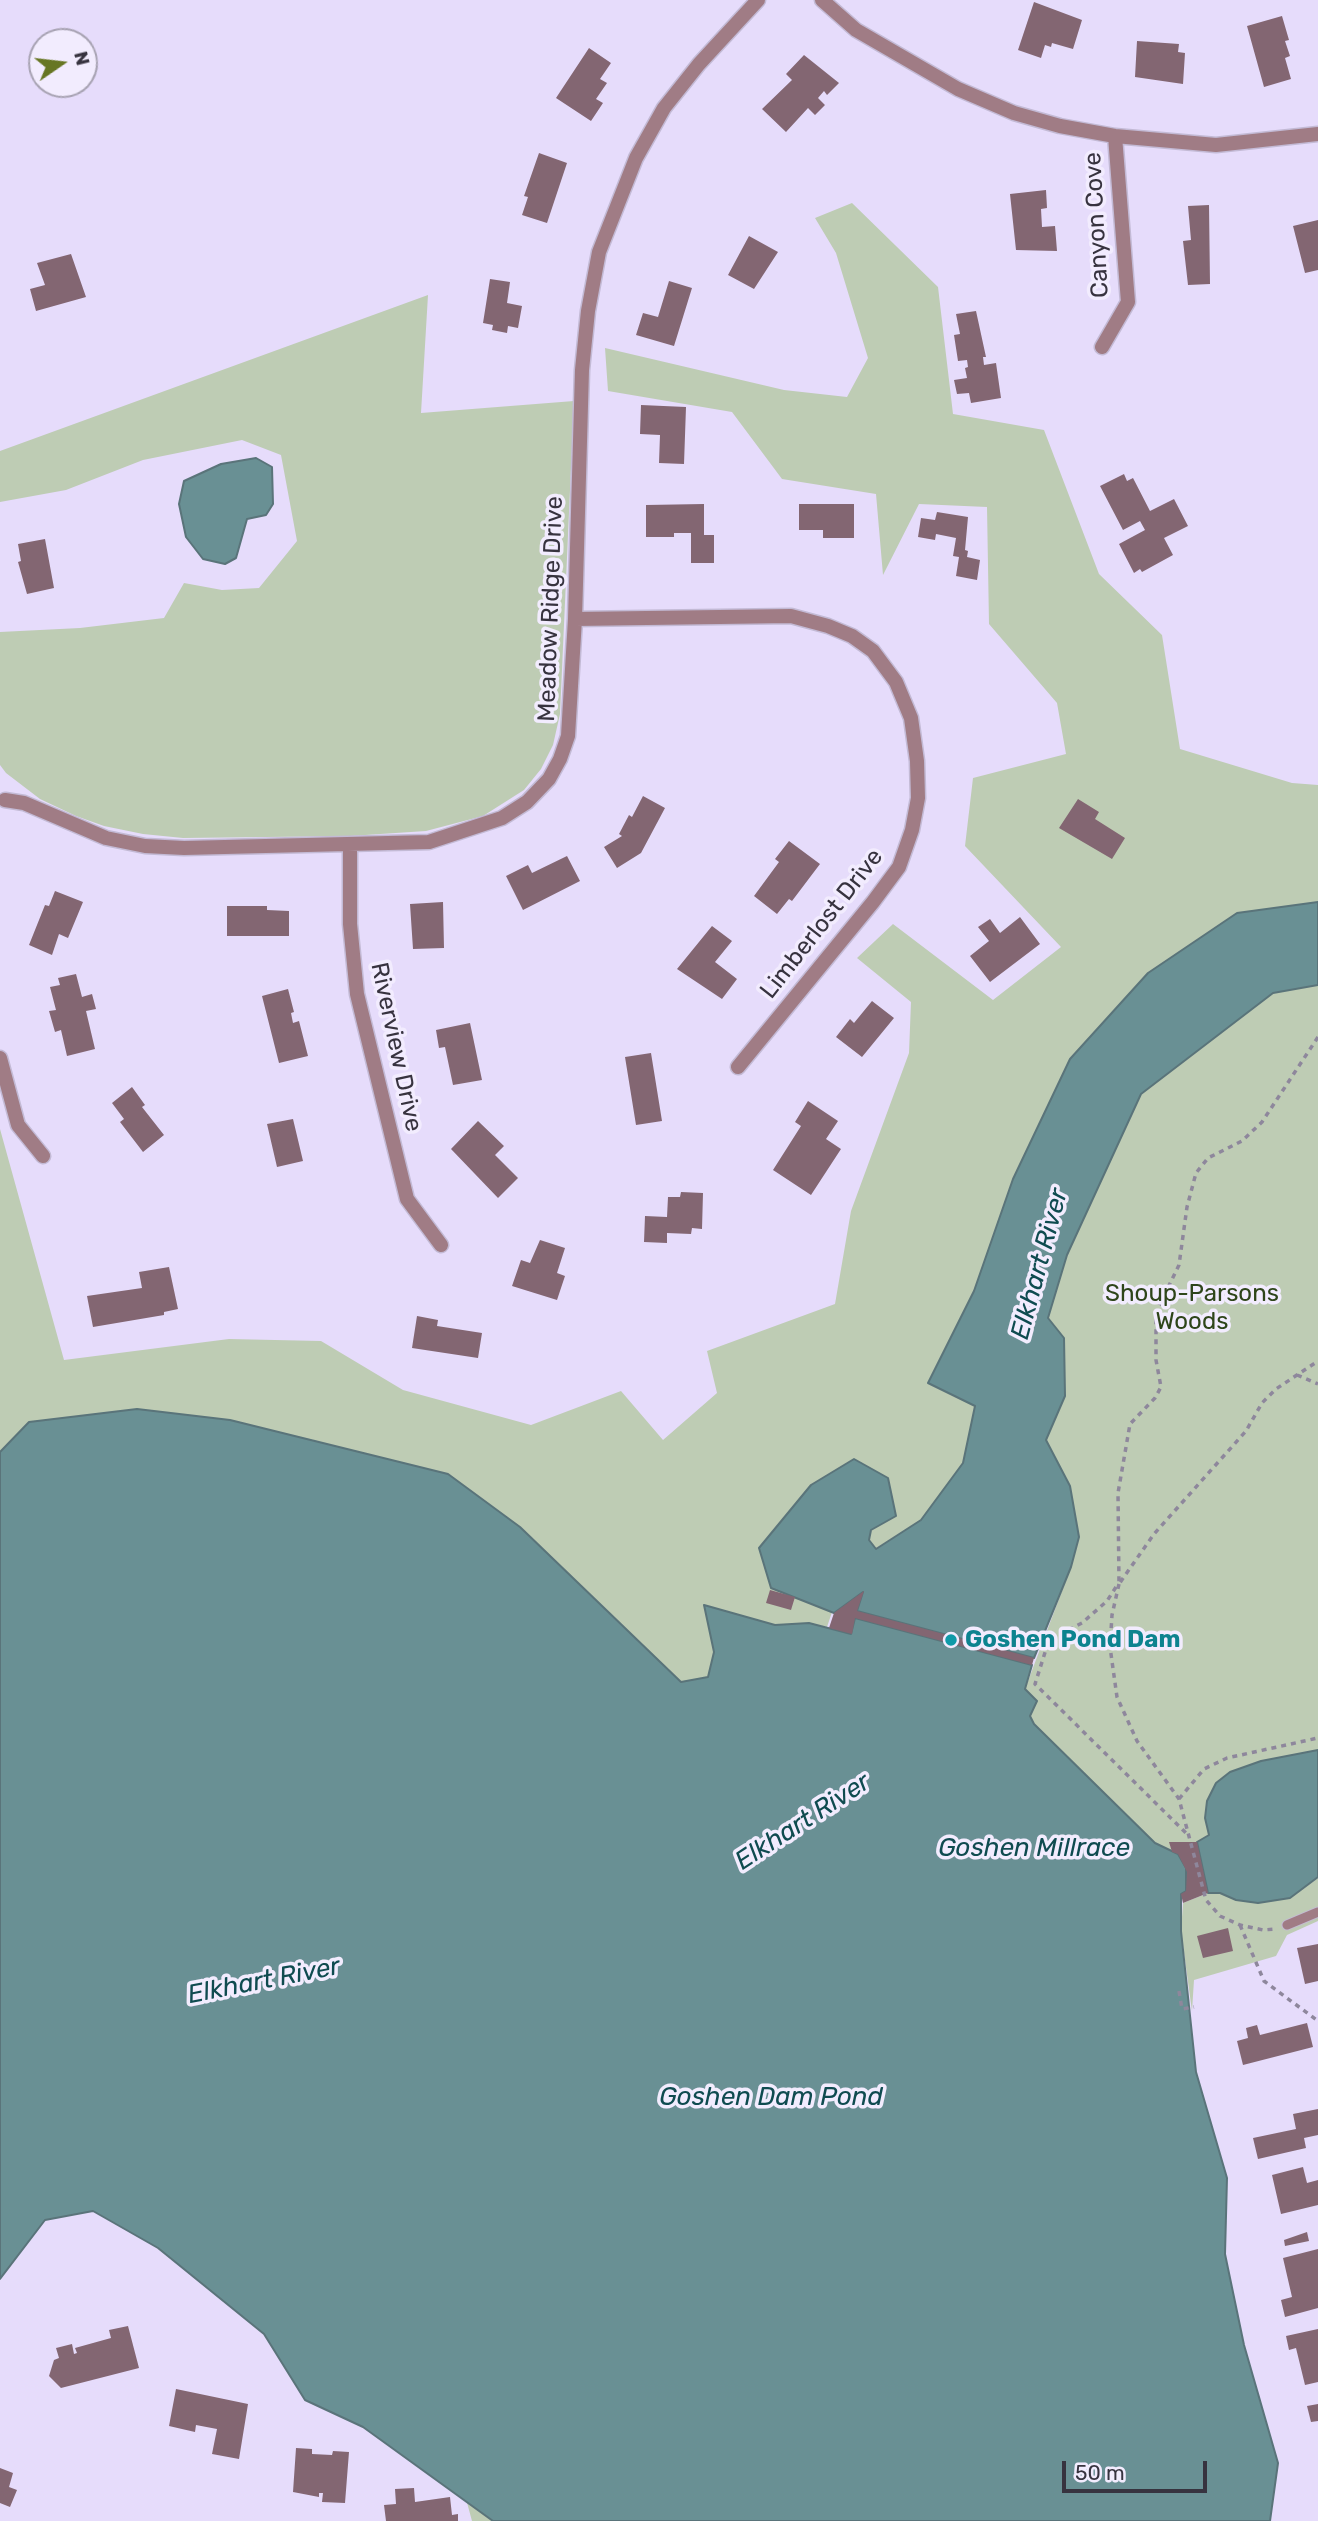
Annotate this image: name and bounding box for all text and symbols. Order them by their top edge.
north arrow [28,28,98,98]
text: N [69,49,95,68]
street label: Canyon Cove [1079,151,1115,299]
street label: Meadow Ridge Drive [533,496,569,722]
street label: Limberlost Drive [755,843,889,1005]
street label: Riverview Drive [364,960,428,1134]
water label: Elkhart River [1005,1185,1075,1343]
park label: Shoup-Parsons Woods [1105,1280,1279,1336]
place label: Goshen Pond Dam [965,1626,1180,1654]
marker: Goshen Pond Dam [943,1632,959,1648]
water label: Elkhart River [730,1767,876,1877]
water label: Goshen Millrace [938,1832,1130,1864]
water label: Elkhart River [185,1951,343,2011]
water label: Goshen Dam Pond [659,2081,883,2113]
scale bar [1066,2448,1211,2492]
text: 50 m [1075,2460,1125,2485]

